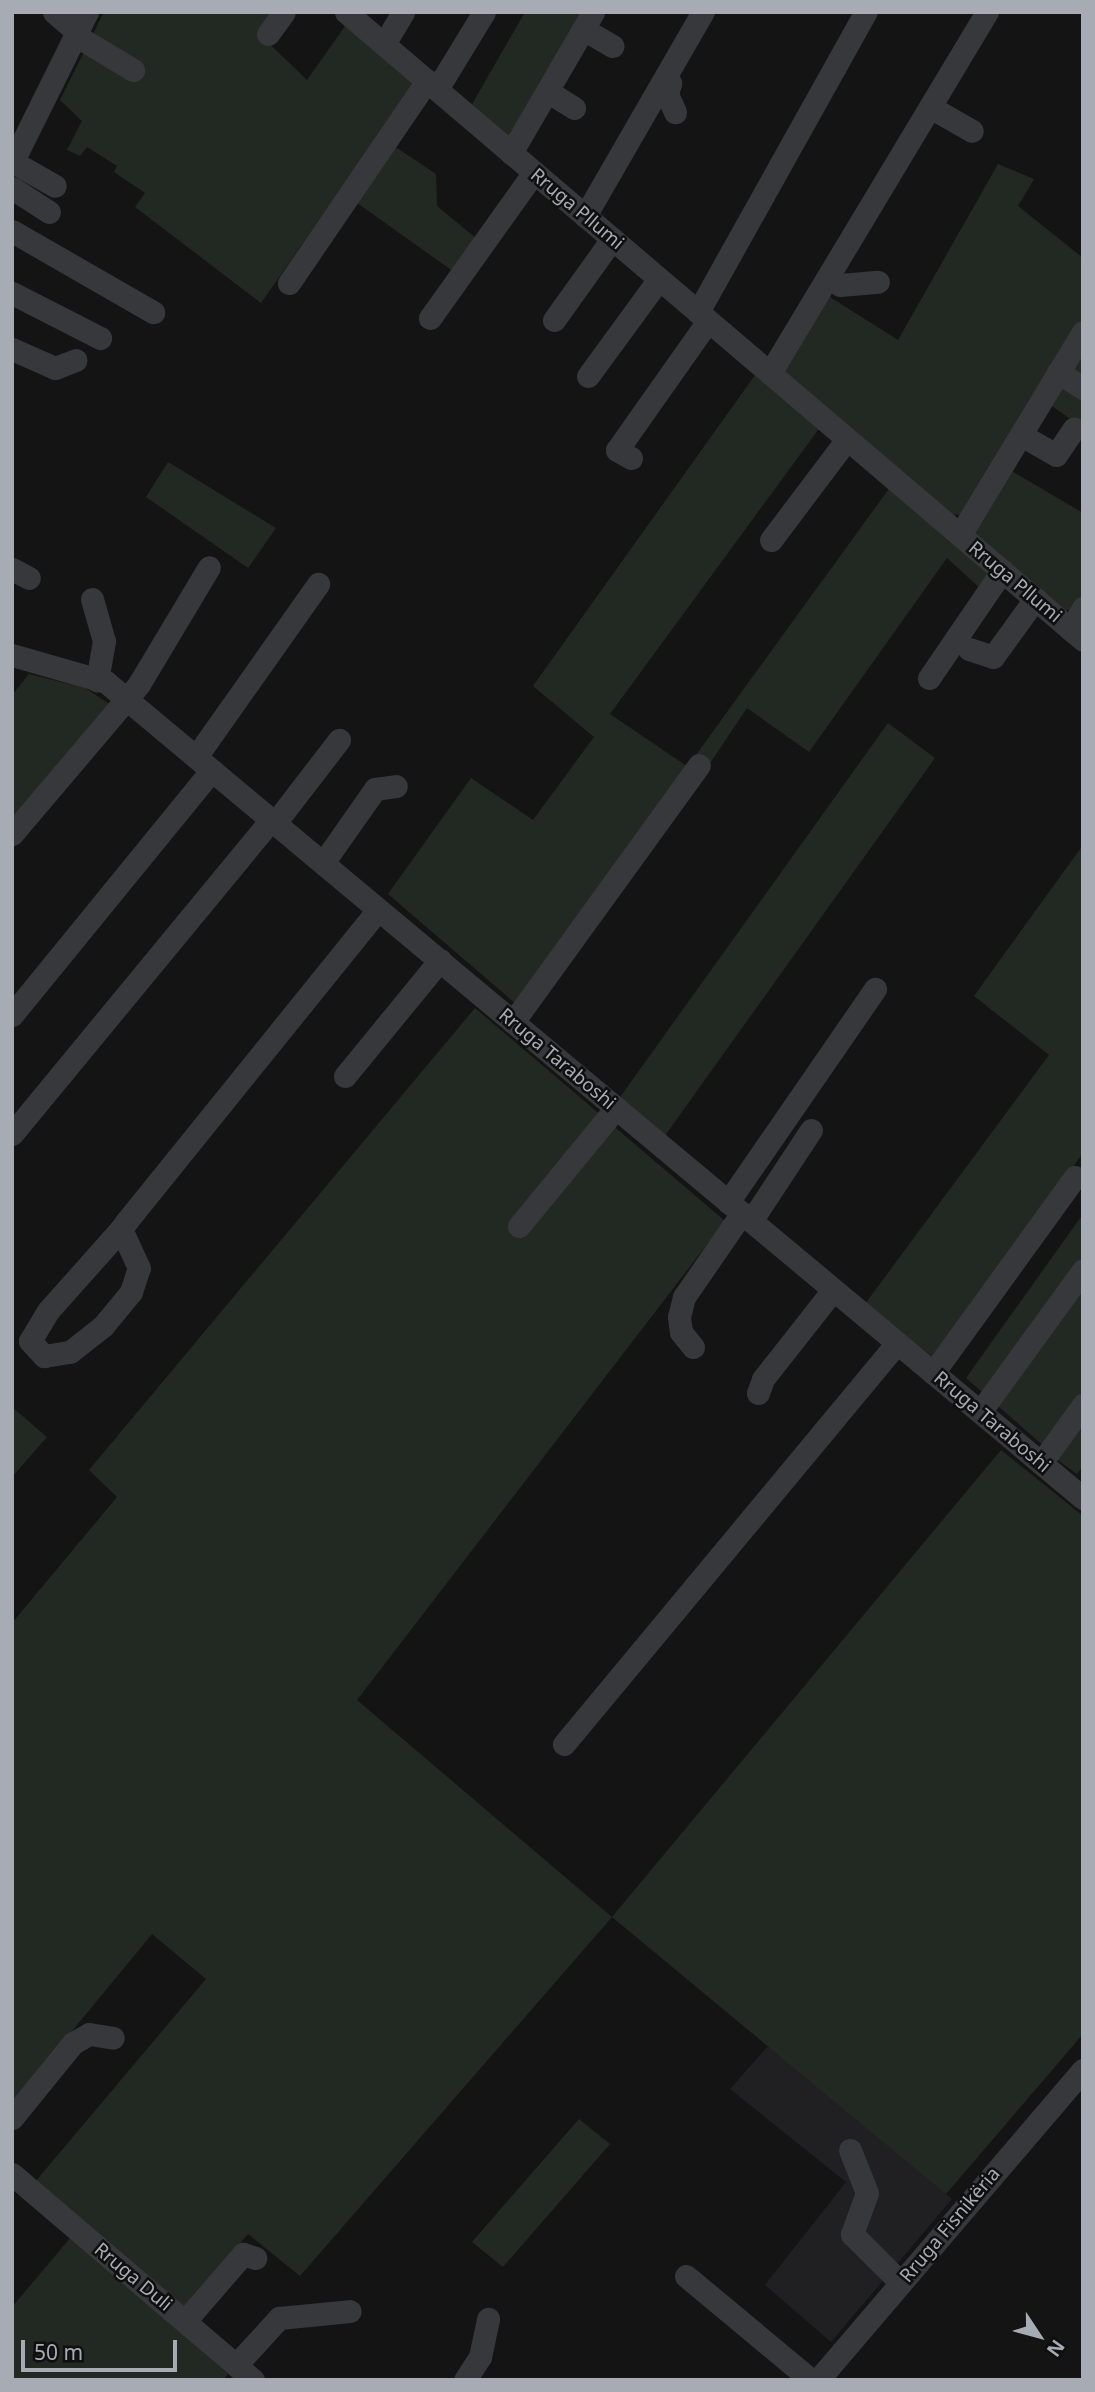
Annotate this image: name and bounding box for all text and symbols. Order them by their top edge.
street label: Rruga Pllumi [526,164,628,254]
street label: Rruga Pllumi [964,537,1066,627]
street label: Rruga Taraboshi [494,1004,620,1114]
street label: Rruga Taraboshi [929,1367,1055,1477]
street label: Rruga Fisnikëria [895,2163,1005,2287]
street label: Rruga Duli [90,2238,176,2316]
north arrow [1004,2301,1074,2371]
scale bar [24,2326,180,2370]
text: N [1041,2334,1071,2362]
text: 50 m [34,2338,83,2366]

